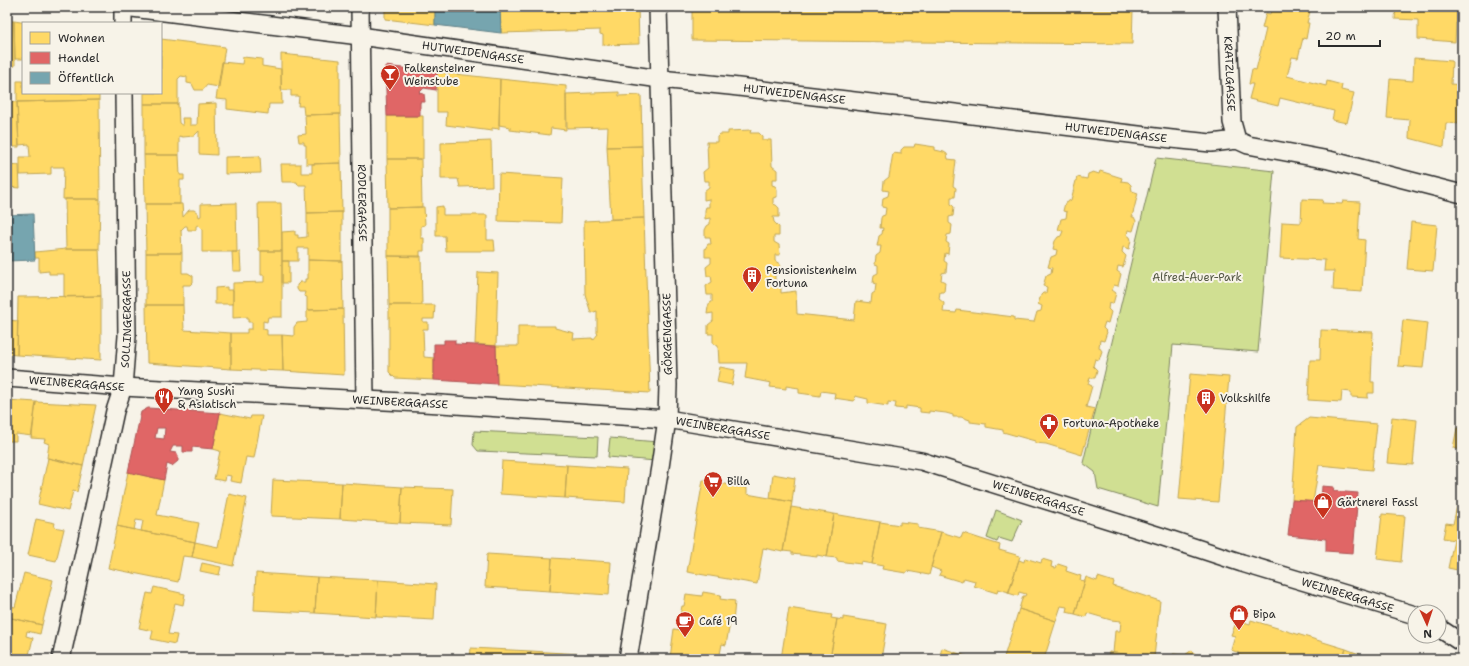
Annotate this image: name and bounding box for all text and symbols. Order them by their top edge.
legend [22,22,162,94]
scale bar [1319,22,1380,48]
text: 20 m [1325,28,1356,44]
text: Wohnen [58,30,105,46]
street label: KRATZLGASSE [1220,36,1239,112]
street label: HUTWEIDENGASSE [421,38,525,67]
text: Handel [58,50,100,66]
place label: Falkensteiner Weinstube [404,61,475,89]
bar icon: Falkensteiner Weinstube [379,63,401,91]
text: Öffentlich [58,70,114,86]
street label: HUTWEIDENGASSE [742,81,846,108]
street label: HUTWEIDENGASSE [1064,119,1168,146]
street label: RODLERGASSE [354,164,370,242]
place label: Pensionistenheim Fortuna [766,263,857,291]
building icon: Pensionistenheim Fortuna [741,265,763,293]
street label: SOLLINGERGASSE [118,270,135,369]
park label: Alfred-Auer-Park [1152,270,1242,285]
street label: GÖRGENGASSE [659,293,676,375]
street label: WEINBERGGASSE [28,373,125,395]
place label: Yang Sushi & Asiatisch [178,384,236,412]
restaurant icon: Yang Sushi & Asiatisch [153,386,175,414]
building icon: Volkshilfe [1195,387,1217,415]
place label: Volkshilfe [1220,391,1271,406]
street label: WEINBERGGASSE [352,392,449,412]
pharmacy icon: Fortuna-Apotheke [1038,412,1060,440]
street label: WEINBERGGASSE [674,414,772,444]
place label: Fortuna-Apotheke [1063,416,1159,431]
supermarket icon: Billa [702,470,724,498]
place label: Billa [727,474,750,489]
street label: WEINBERGGASSE [990,477,1087,520]
shop icon: Gärtnerei Fassl [1312,491,1334,519]
place label: Gärtnerei Fassl [1337,495,1419,510]
street label: WEINBERGGASSE [1299,574,1396,616]
shop icon: Bipa [1228,603,1250,631]
north arrow [1407,604,1447,644]
place label: Bipa [1253,607,1276,622]
cafe icon: Café 19 [674,610,696,638]
place label: Café 19 [699,614,738,629]
text: N [1422,626,1432,641]

